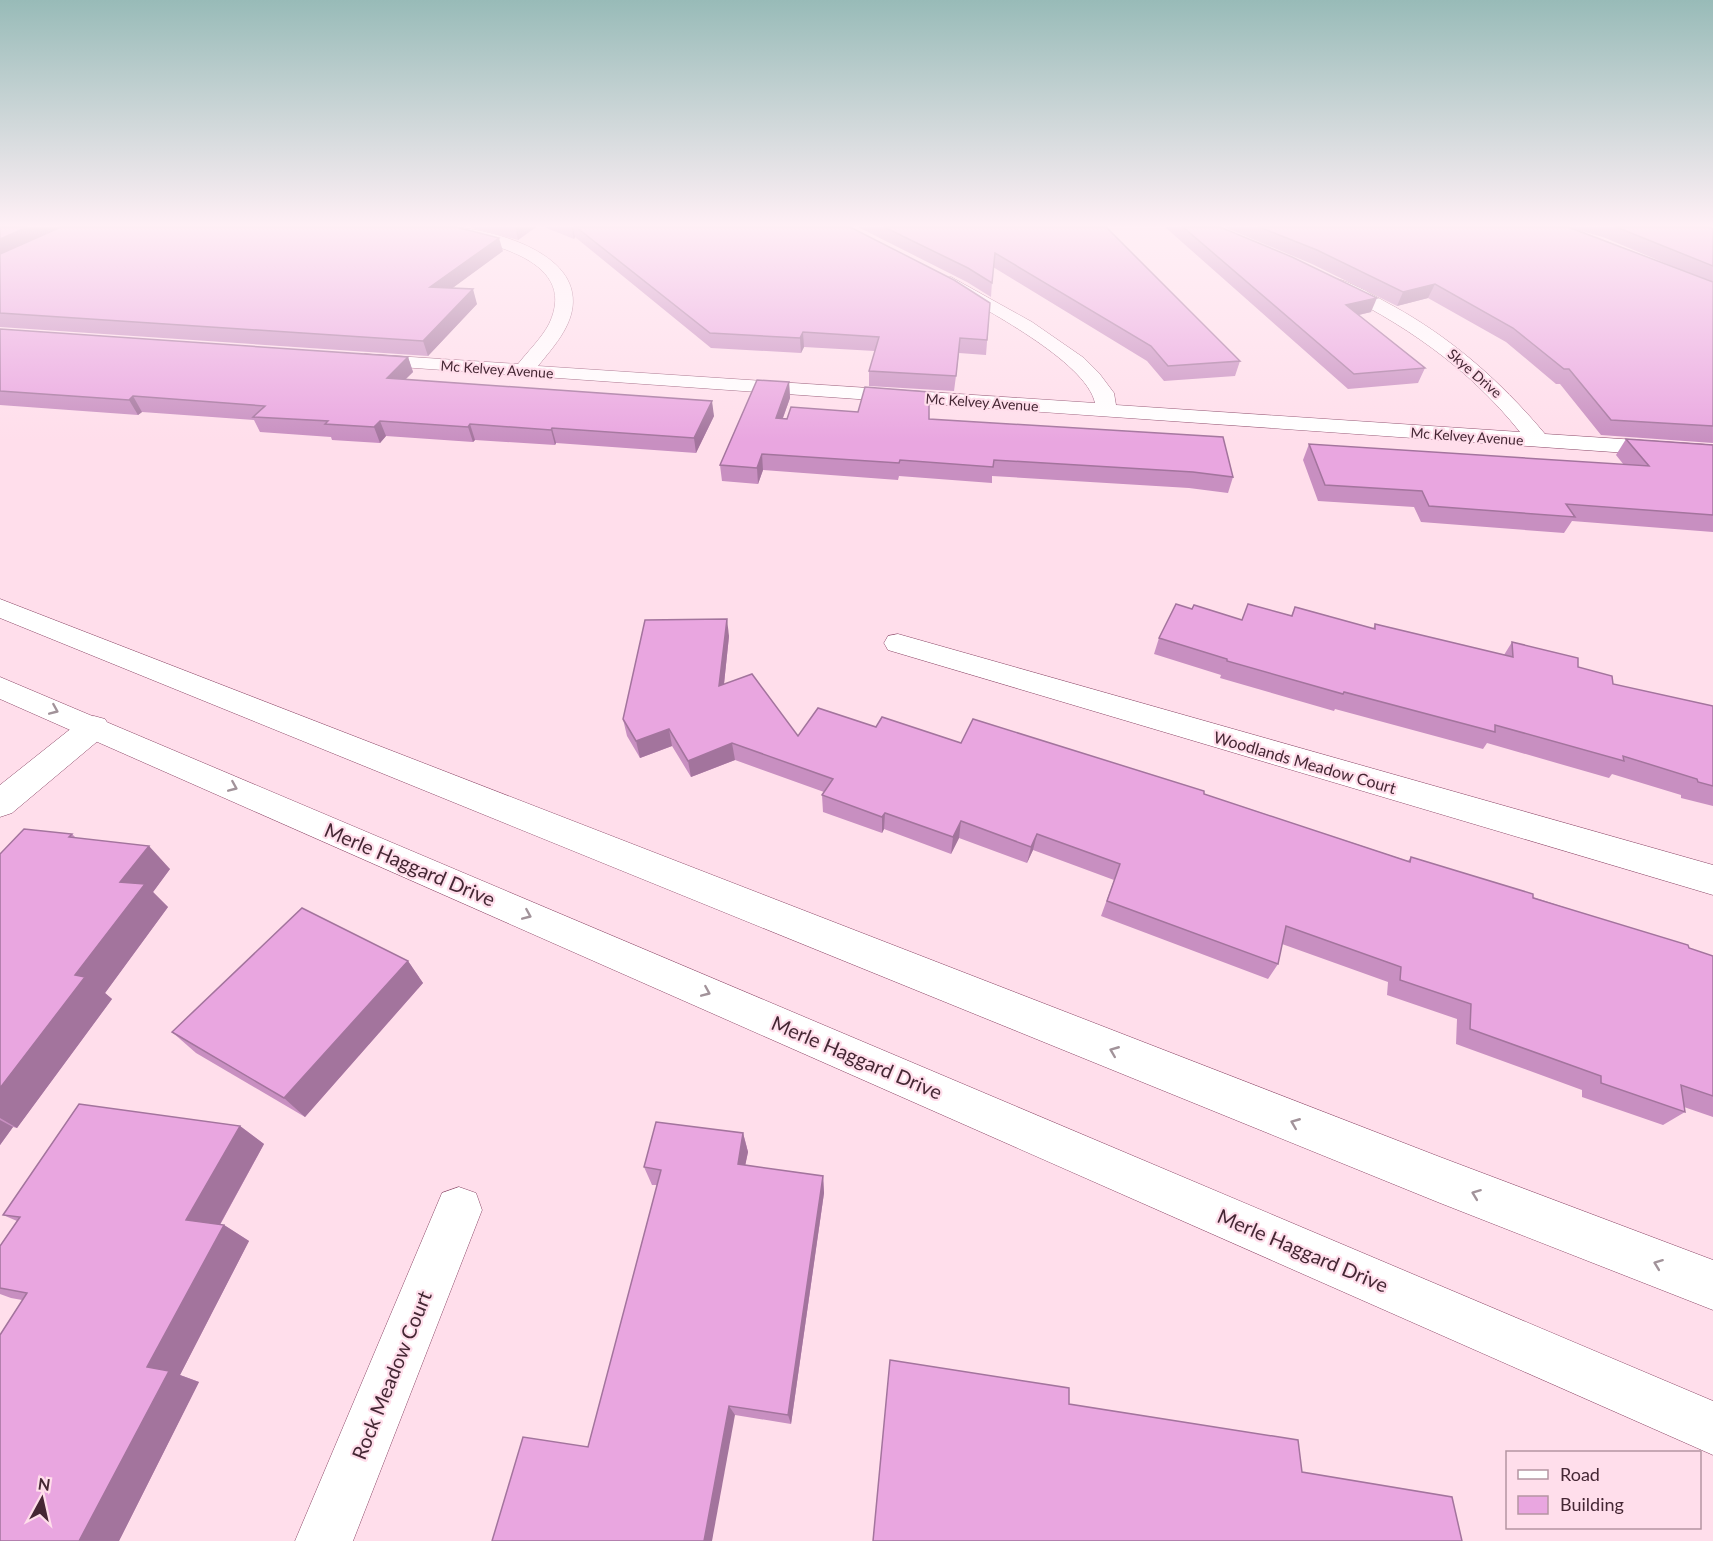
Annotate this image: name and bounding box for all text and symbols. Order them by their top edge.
street label: Skye Drive [1445,345,1505,401]
street label: Mc Kelvey Avenue [440,357,554,381]
street label: Mc Kelvey Avenue [925,390,1039,414]
street label: Mc Kelvey Avenue [1410,424,1524,448]
one-way arrow [47,703,58,715]
street label: Woodlands Meadow Court [1212,727,1399,797]
one-way arrow [226,780,237,792]
street label: Merle Haggard Drive [321,817,499,911]
one-way arrow [521,908,532,920]
one-way arrow [700,985,711,997]
street label: Merle Haggard Drive [768,1010,946,1104]
one-way arrow [1109,1045,1119,1058]
one-way arrow [1290,1117,1301,1130]
one-way arrow [1472,1189,1483,1201]
street label: Merle Haggard Drive [1214,1203,1392,1297]
one-way arrow [1654,1259,1665,1271]
street label: Rock Meadow Court [346,1287,436,1463]
legend [1506,1451,1701,1529]
text: Road [1560,1463,1600,1485]
north arrow [12,1469,72,1529]
text: N [37,1473,52,1494]
text: Building [1560,1493,1624,1515]

